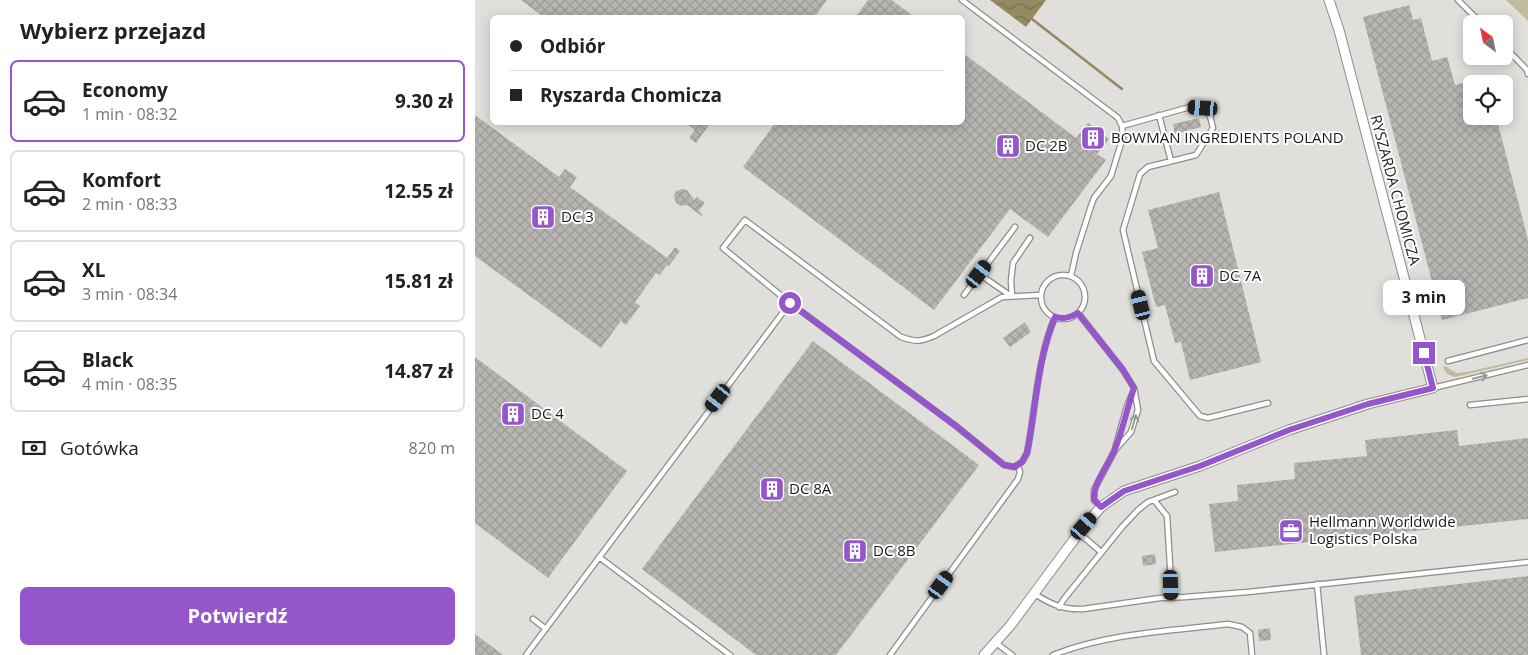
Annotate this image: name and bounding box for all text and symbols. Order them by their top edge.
text: Wybierz przejazd [20,15,206,45]
north arrow [1463,15,1513,65]
map controls [1463,15,1513,125]
text: Odbiór [540,33,605,59]
button: locate [1463,75,1513,125]
text: Economy [82,77,168,103]
icon: car [22,79,67,124]
text: Ryszarda Chomicza [540,82,722,108]
text: 9.30 zł [395,88,453,114]
car [1187,99,1218,117]
text: 1 min · 08:32 [82,103,177,125]
street label: RYSZARDA CHOMICZA [1366,112,1426,268]
building icon: BOWMAN INGREDIENTS POLAND [1080,125,1106,151]
place label: BOWMAN INGREDIENTS POLAND [1111,127,1344,147]
building icon: DC 2B [995,133,1021,159]
place label: DC 2B [1025,135,1068,155]
text: Komfort [82,167,161,193]
icon: car [22,169,67,214]
text: 12.55 zł [384,178,453,204]
text: 2 min · 08:33 [82,193,177,215]
building icon: DC 3 [530,204,556,230]
place label: DC 3 [561,206,594,226]
text: XL [82,257,105,283]
car [963,258,994,290]
icon: car [22,259,67,304]
building icon: DC 7A [1189,263,1215,289]
place label: DC 7A [1219,265,1262,285]
text: 15.81 zł [384,268,453,294]
callout: 3 min [1383,280,1465,316]
text: 3 min · 08:34 [82,283,177,305]
text: 3 min [1402,286,1446,308]
car [1130,289,1151,321]
route start [779,292,801,314]
route end [1413,342,1435,364]
text: Black [82,347,134,373]
icon: car [22,349,67,394]
text: 14.87 zł [384,358,453,384]
one-way arrow [1472,372,1488,381]
text: 4 min · 08:35 [82,373,177,395]
car [702,382,733,414]
building icon: DC 4 [500,401,526,427]
place label: DC 4 [531,403,564,423]
one-way arrow [1130,415,1139,431]
icon: cash [20,434,48,462]
text: Gotówka [60,435,139,461]
text: 820 m [409,437,455,459]
building icon: DC 8A [759,476,785,502]
place label: DC 8A [789,478,832,498]
car [1068,510,1099,542]
place label: Hellmann Worldwide Logistics Polska [1309,511,1456,548]
office icon: Hellmann Worldwide Logistics Polska [1278,518,1304,544]
building icon: DC 8B [842,538,868,564]
place label: DC 8B [873,540,916,560]
car [926,568,955,602]
car [1162,570,1179,600]
button: Potwierdź [20,587,455,645]

